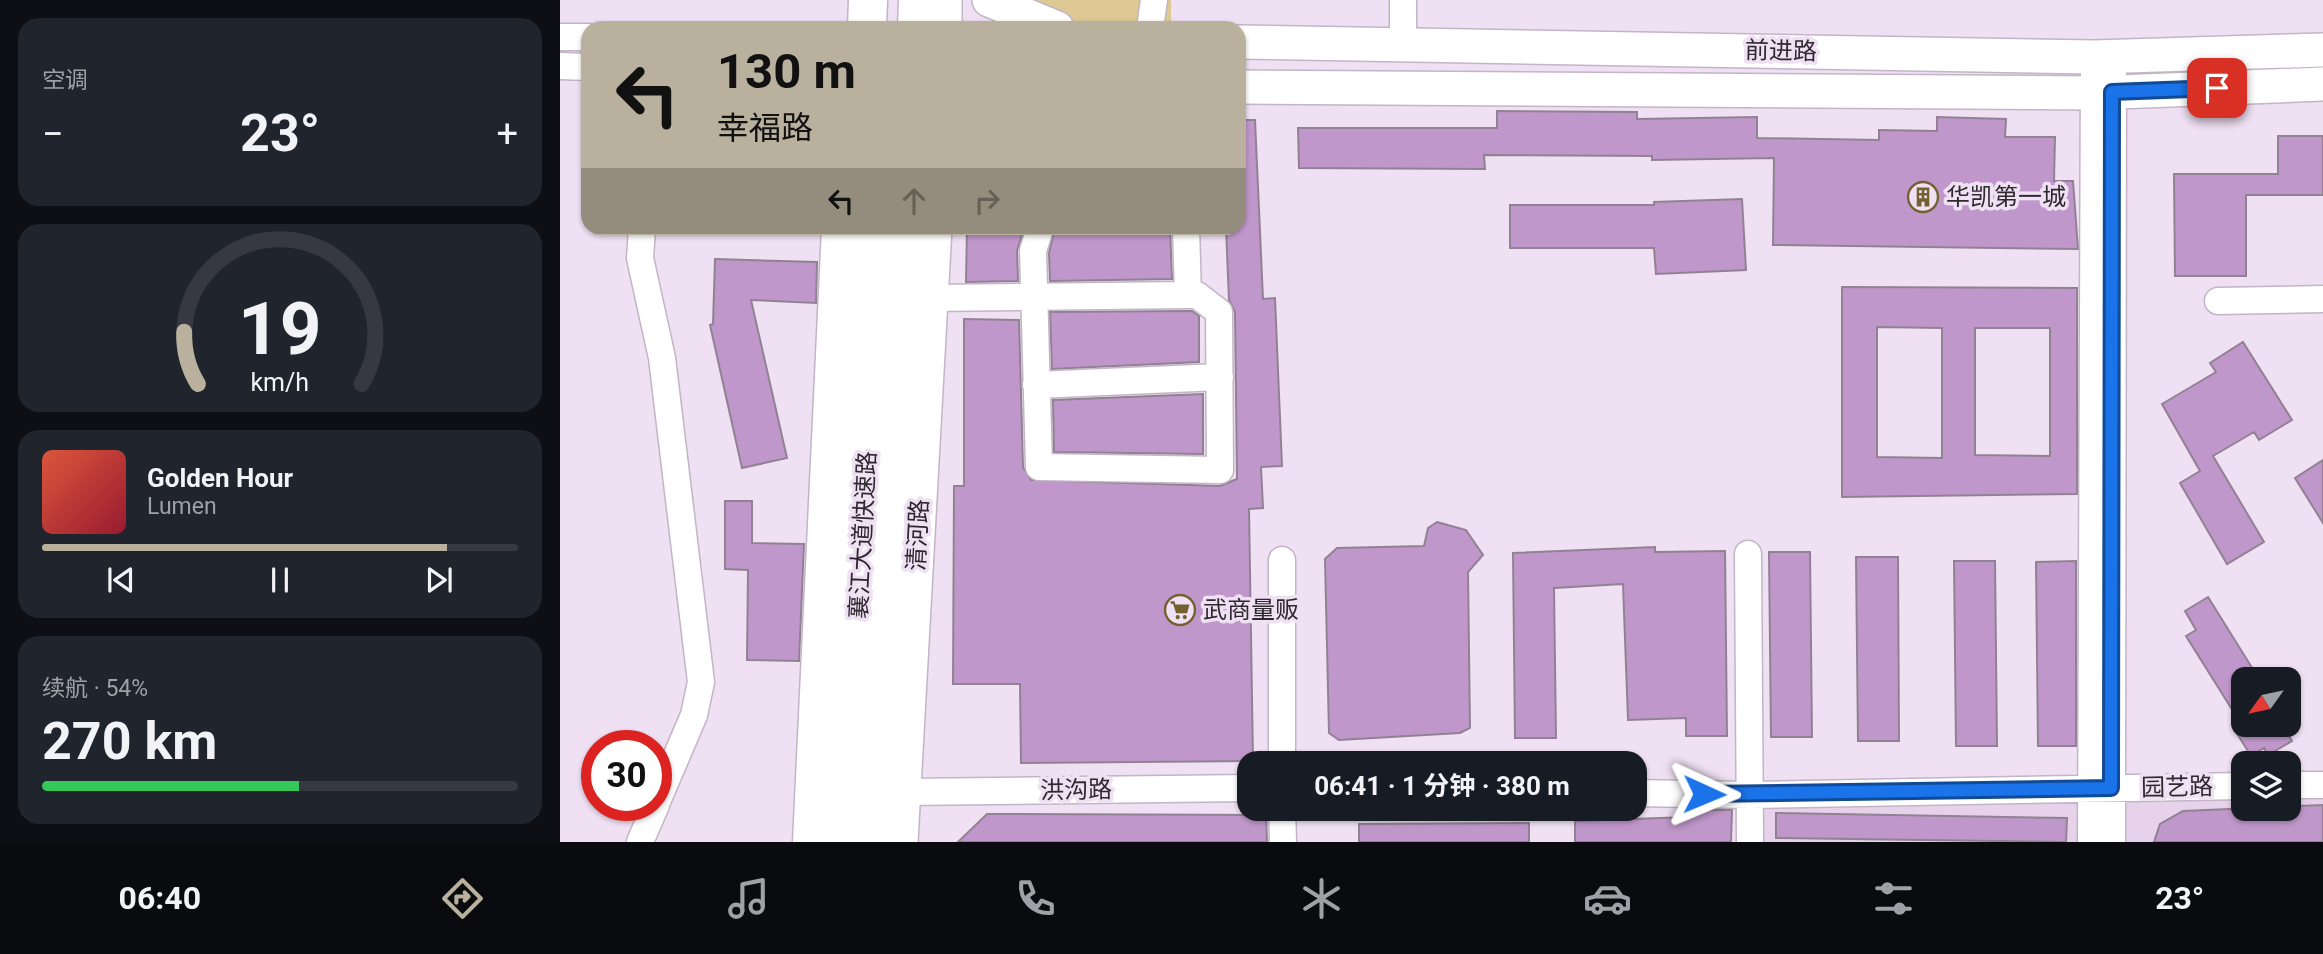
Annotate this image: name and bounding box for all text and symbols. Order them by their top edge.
street label: 前进路 [1745,36,1817,66]
text: 130 m [717,43,856,100]
icon: left [602,49,693,140]
pin [2187,58,2247,118]
text: 空调 [42,67,88,94]
icon: arrive [2198,69,2236,107]
text: 23° [240,103,320,164]
text: 幸福路 [717,109,813,147]
text: − [42,112,64,156]
text: + [496,112,518,156]
building icon: 华凯第一城 [1906,180,1940,214]
icon: left [822,182,860,220]
icon: ahead [895,182,933,220]
icon: right [968,182,1006,220]
place label: 华凯第一城 [1946,183,2066,211]
text: 19 [238,286,322,372]
text: km/h [251,368,309,397]
street label: 襄江大道快速路 [845,450,881,620]
text: Golden Hour [147,463,293,493]
text: Lumen [147,493,217,520]
street label: 清河路 [902,498,934,572]
icon: previous [102,561,140,599]
icon: pause [261,561,299,599]
icon: next [420,561,458,599]
supermarket icon: 武商量贩 [1163,593,1197,627]
place label: 武商量贩 [1203,596,1299,624]
north arrow [2231,667,2301,737]
map controls [2231,667,2301,821]
text: 续航 · 54% [42,675,148,702]
text: 270 km [42,711,217,772]
speed limit sign: 30 [581,730,672,821]
button: layers [2231,751,2301,821]
position arrow [1667,757,1741,831]
text: 06:41 · 1 分钟 · 380 m [1314,771,1570,801]
street label: 园艺路 [2141,772,2213,802]
street label: 洪沟路 [1040,775,1112,805]
icon: directions [438,874,487,923]
icon: music [724,874,773,923]
icon: phone [1011,874,1060,923]
icon: climate [1297,874,1346,923]
icon: car [1583,874,1632,923]
icon: filters [1869,874,1918,923]
text: 06:40 [119,879,201,917]
text: 23° [2155,879,2204,917]

